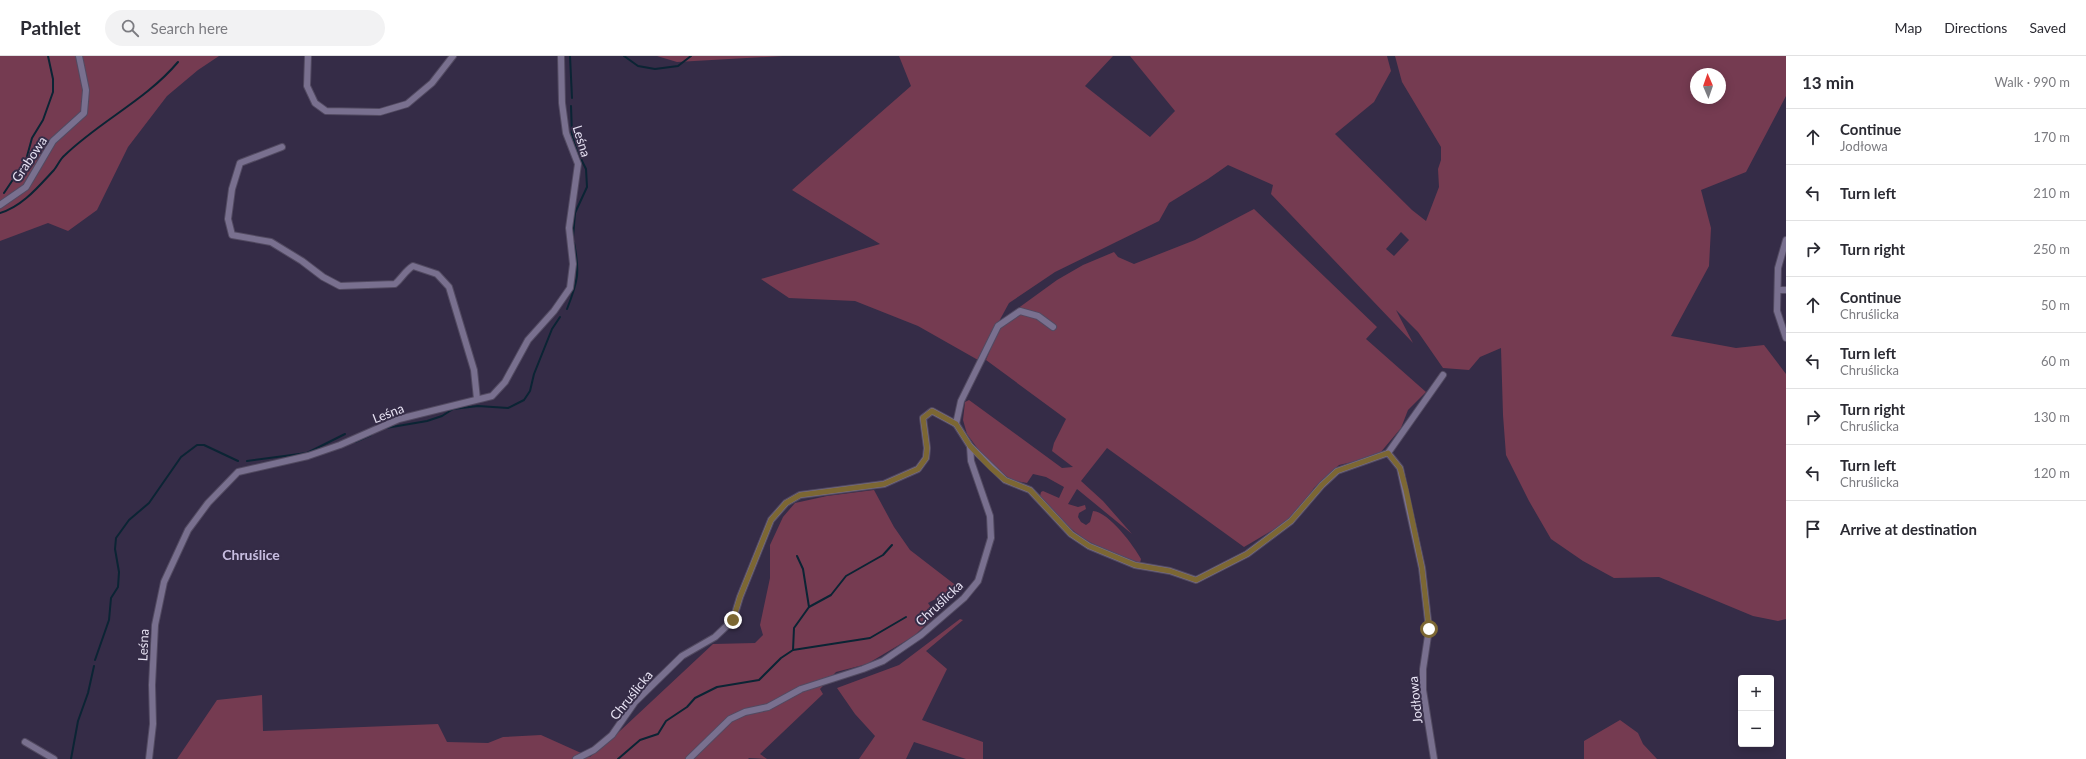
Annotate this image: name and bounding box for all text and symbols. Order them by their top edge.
search box [105,10,385,46]
text: Pathlet [20,16,81,39]
icon: search [119,17,141,39]
text: Search here [151,19,228,37]
text: Map [1895,19,1922,36]
text: Directions [1944,19,2007,36]
text: Saved [2029,19,2066,36]
north arrow [1690,68,1726,104]
text: 13 min [1802,72,1854,93]
text: Walk · 990 m [1994,74,2070,90]
text: Continue [1840,120,1901,138]
street label: Leśna [570,123,594,159]
icon: ahead [1802,126,1824,148]
text: 170 m [2033,129,2070,145]
street label: Grabowa [8,133,50,185]
text: Jodłowa [1840,138,1888,154]
icon: left [1802,182,1824,204]
text: Turn left [1840,184,1896,202]
text: 210 m [2033,185,2070,201]
icon: right [1802,238,1824,260]
text: Turn right [1840,240,1905,258]
text: 250 m [2033,241,2070,257]
text: Continue [1840,288,1901,306]
icon: ahead [1802,294,1824,316]
text: 50 m [2041,297,2070,313]
text: Chruślicka [1840,306,1899,322]
text: Turn left [1840,344,1896,362]
icon: left [1802,350,1824,372]
text: 60 m [2041,353,2070,369]
text: Chruślicka [1840,362,1899,378]
street label: Leśna [370,400,406,426]
text: Turn right [1840,400,1905,418]
icon: right [1802,406,1824,428]
text: 130 m [2033,409,2070,425]
text: Chruślicka [1840,418,1899,434]
text: Turn left [1840,456,1896,474]
icon: left [1802,462,1824,484]
text: 120 m [2033,465,2070,481]
text: Chruślicka [1840,474,1899,490]
icon: arrive [1802,518,1824,540]
text: Arrive at destination [1840,520,1977,538]
district label: Chruślice [222,546,280,563]
street label: Chruślicka [912,577,966,629]
route end [724,611,742,629]
route start [1420,620,1438,638]
street label: Leśna [134,628,152,662]
street label: Chruślicka [606,667,656,723]
street label: Jodłowa [1405,675,1425,725]
map controls [1738,675,1774,747]
button: + [1738,675,1774,711]
button: − [1738,711,1774,747]

